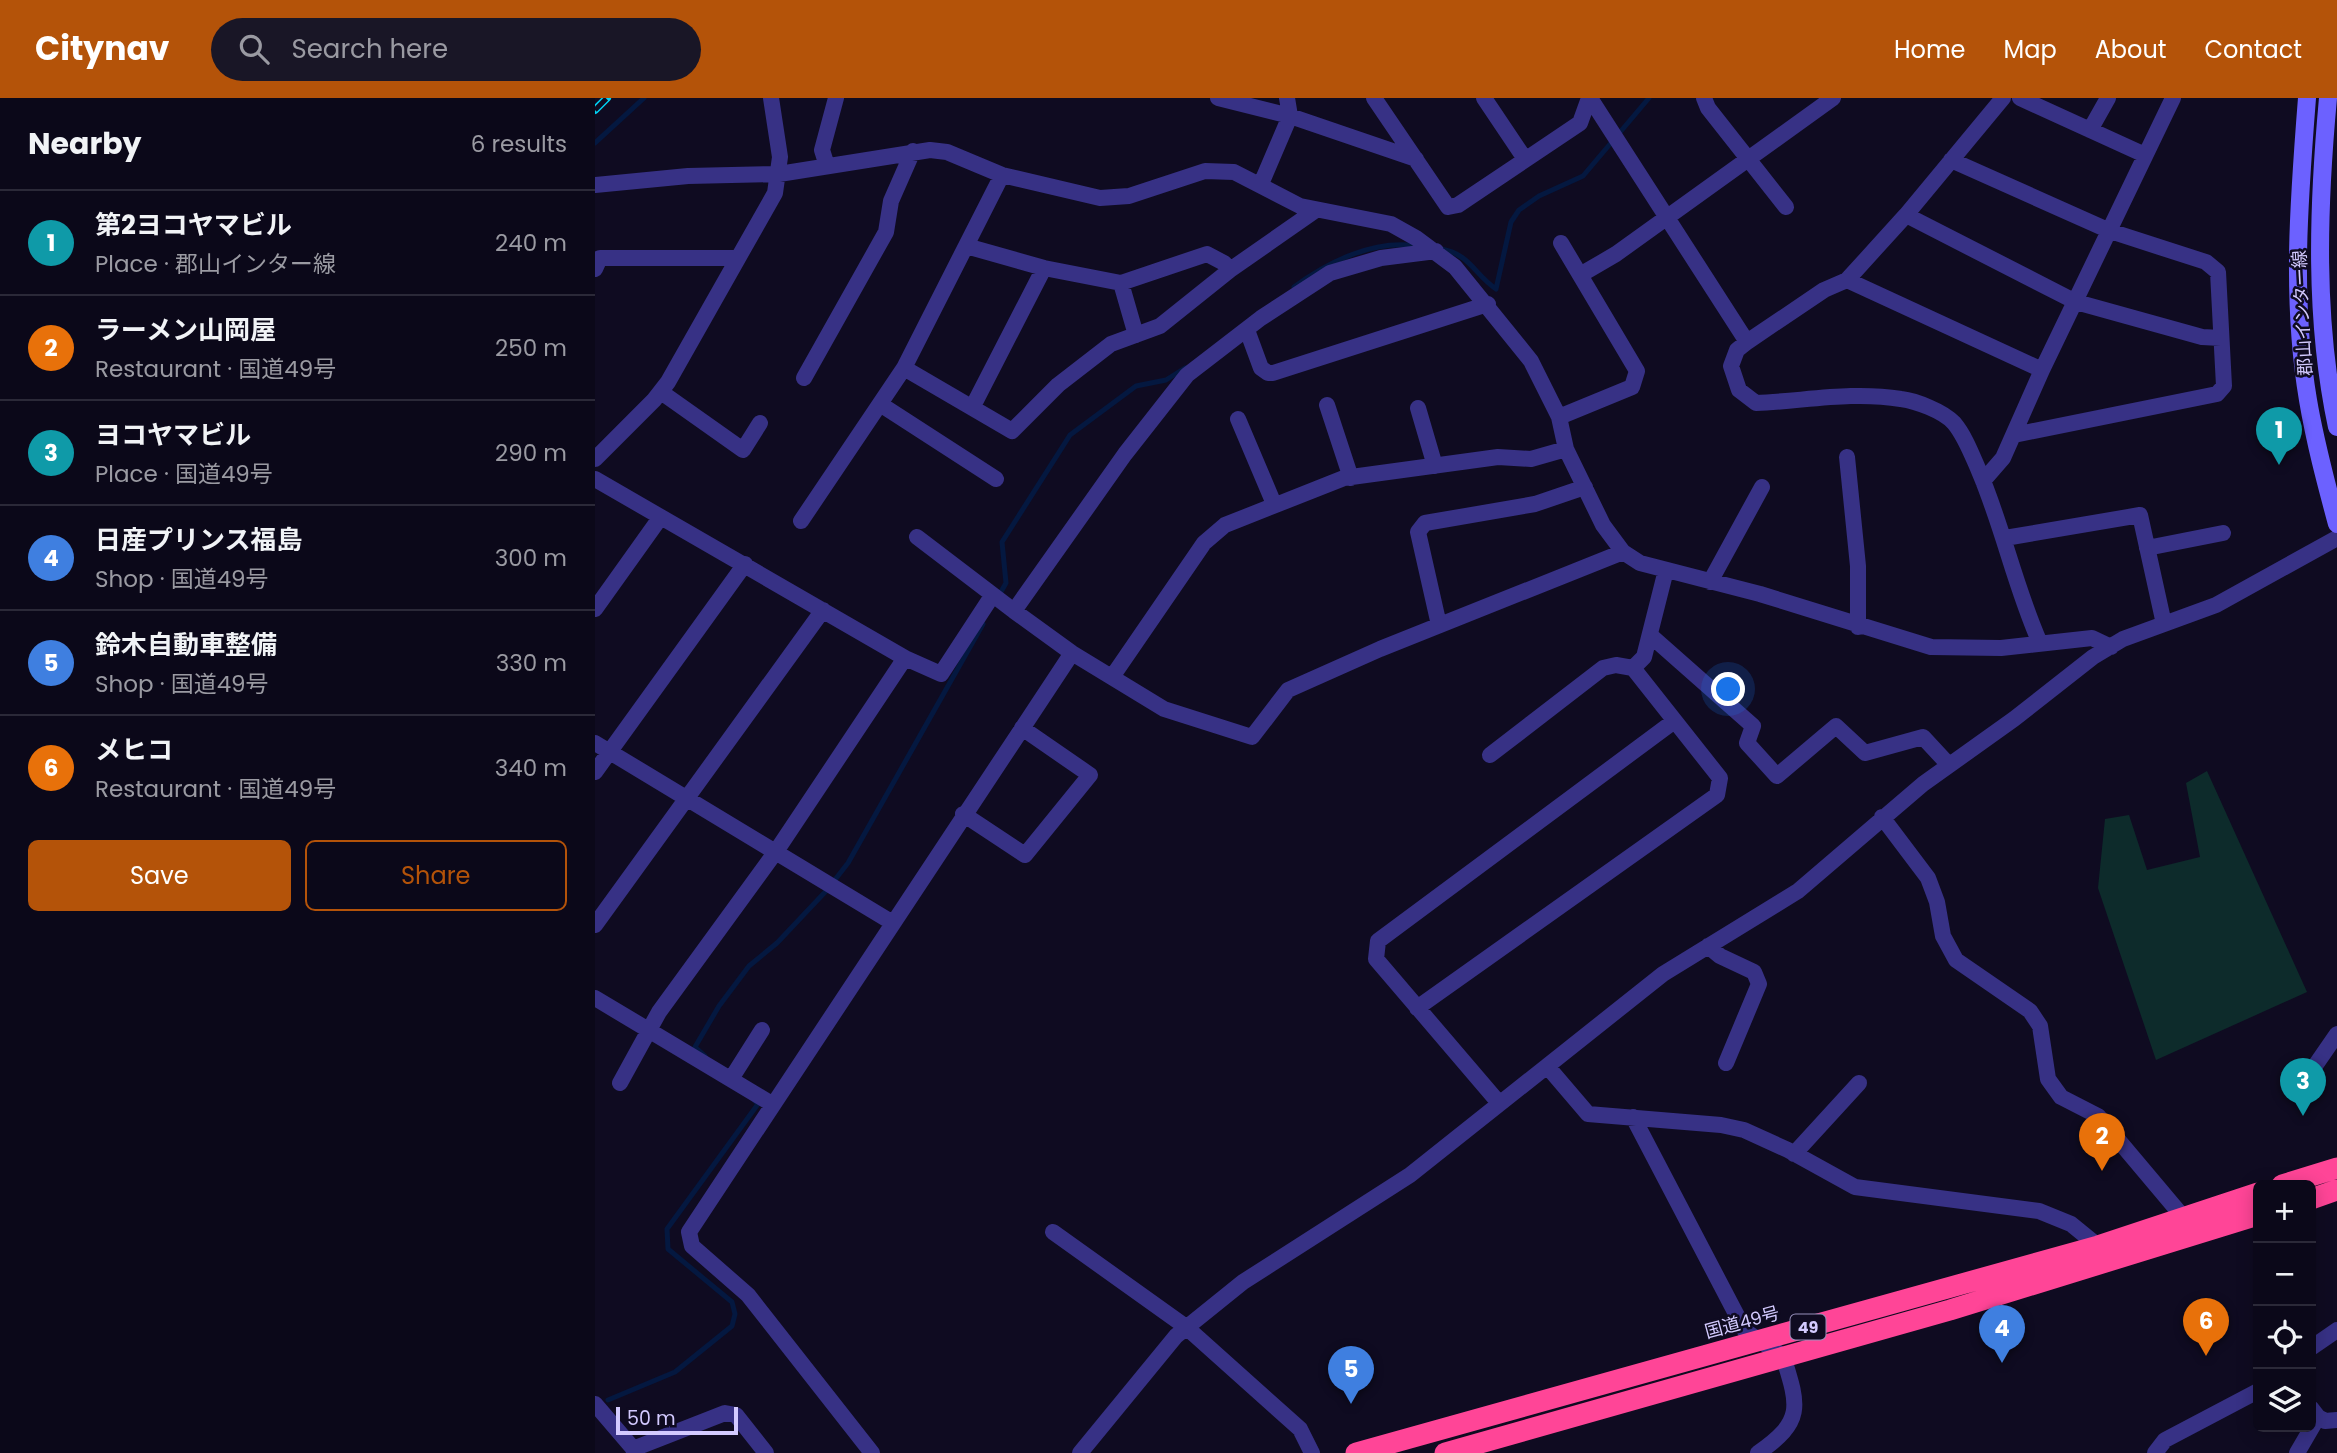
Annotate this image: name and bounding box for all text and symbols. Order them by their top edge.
search box [211,18,701,81]
text: Citynav [35,25,169,72]
icon: search [235,30,273,68]
text: Search here [291,31,448,67]
text: Home [1894,33,1966,66]
text: Map [2004,33,2057,66]
text: About [2095,33,2166,66]
text: Contact [2204,33,2302,66]
text: Nearby [28,122,142,165]
text: 6 results [471,128,567,160]
text: 第2ヨコヤマビル [95,207,292,243]
text: 1 [47,227,55,259]
text: 240 m [495,227,567,259]
text: Place · 郡山インター線 [95,248,336,280]
street label: 郡山インター線 [2286,249,2318,377]
text: ラーメン山岡屋 [95,312,276,348]
text: 2 [44,332,58,364]
text: 250 m [495,332,567,364]
text: Restaurant · 国道49号 [95,353,336,385]
pin: 1 [2256,407,2302,465]
text: ヨコヤマビル [95,417,251,453]
text: 3 [44,437,58,469]
text: 290 m [495,437,567,469]
text: Place · 国道49号 [95,458,273,490]
text: 日産プリンス福島 [95,522,302,558]
text: 4 [43,542,59,574]
text: 300 m [495,542,567,574]
text: Shop · 国道49号 [95,563,269,595]
text: 鈴木自動車整備 [95,627,277,663]
text: 5 [44,647,58,679]
text: 330 m [496,647,567,679]
text: Shop · 国道49号 [95,668,269,700]
your location [1711,672,1745,706]
text: メヒコ [95,732,173,768]
text: 6 [44,752,58,784]
text: 340 m [495,752,567,784]
text: Restaurant · 国道49号 [95,773,336,805]
button: Save [28,840,291,911]
button: Share [305,840,567,911]
pin: 3 [2280,1058,2326,1116]
pin: 2 [2079,1113,2125,1171]
map controls [2253,1180,2316,1432]
button: + [2253,1180,2316,1243]
button: − [2253,1243,2316,1306]
pin: 6 [2183,1298,2229,1356]
street label: 国道49号 [1702,1300,1782,1344]
pin: 4 [1979,1305,2025,1363]
button: locate [2253,1306,2316,1369]
road number: 49 [1791,1315,1825,1340]
pin: 5 [1328,1346,1374,1404]
button: layers [2253,1369,2316,1432]
scale bar [616,1404,739,1436]
text: 50 m [627,1405,676,1432]

